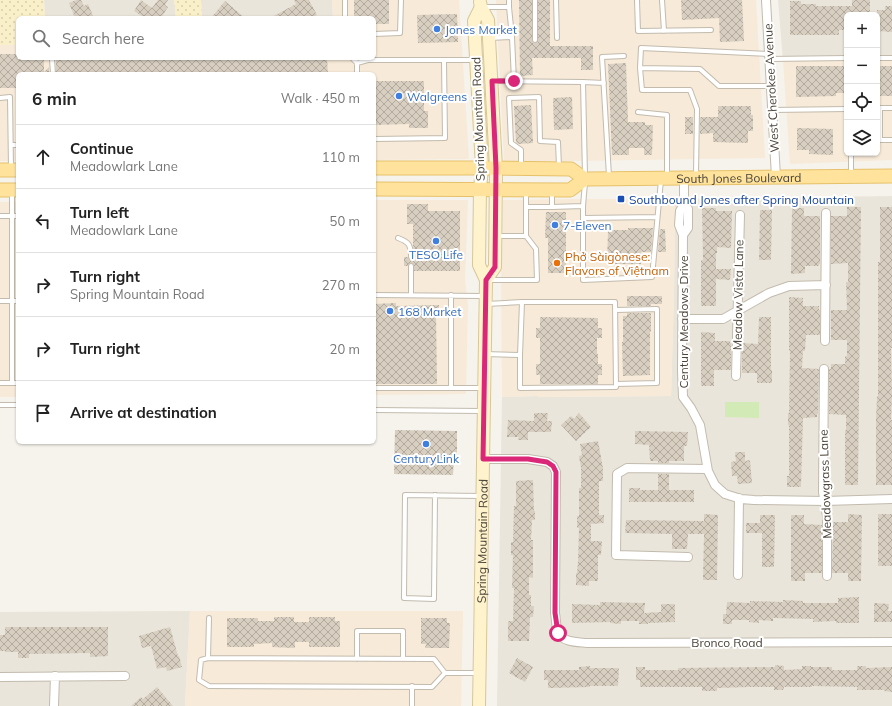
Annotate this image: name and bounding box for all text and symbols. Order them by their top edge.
map controls [844,12,880,156]
button: + [844,12,880,48]
search box [16,16,376,60]
place label: Jones Market [445,22,517,37]
street label: West Cherokee Avenue [760,23,782,153]
marker: Jones Market [432,24,442,34]
icon: search [30,27,52,49]
text: Search here [62,29,144,48]
button: − [844,48,880,84]
street label: Spring Mountain Road [468,57,488,181]
route end [505,72,523,90]
button: locate [844,84,880,120]
text: 6 min [32,88,77,109]
place label: Walgreens [407,89,467,104]
text: Walk · 450 m [281,90,360,106]
marker: Walgreens [394,91,404,101]
button: layers [844,120,880,156]
text: Continue [70,139,133,158]
icon: ahead [32,146,54,168]
text: 110 m [322,149,360,165]
text: Meadowlark Lane [70,158,178,174]
street label: South Jones Boulevard [676,169,802,186]
place label: Southbound Jones after Spring Mountain [629,192,854,207]
marker: Southbound Jones after Spring Mountain [616,194,626,204]
text: Turn left [70,203,129,222]
icon: left [32,210,54,232]
text: 50 m [330,213,360,229]
place label: 7-Eleven [563,218,612,233]
marker: 7-Eleven [550,220,560,230]
text: Meadowlark Lane [70,222,178,238]
marker: TESO Life [431,236,441,246]
street label: Meadow Vista Lane [730,240,746,350]
place label: TESO Life [409,247,463,262]
place label: Phở Sàigònese: Flavors of Việtnam [565,249,669,278]
street label: Century Meadows Drive [676,255,691,389]
marker: Phở Sàigònese: Flavors of Việtnam [552,258,562,268]
text: Turn right [70,267,140,286]
icon: right [32,274,54,296]
text: 270 m [322,277,360,293]
text: Spring Mountain Road [70,286,205,302]
place label: 168 Market [398,304,461,319]
marker: 168 Market [385,306,395,316]
icon: right [32,338,54,360]
text: Turn right [70,339,140,358]
text: 20 m [330,341,360,357]
icon: arrive [32,402,54,424]
text: Arrive at destination [70,403,217,422]
street label: Meadowgrass Lane [816,429,834,539]
marker: CenturyLink [421,439,431,449]
place label: CenturyLink [393,451,460,466]
street label: Spring Mountain Road [473,479,490,603]
route start [549,624,567,642]
street label: Bronco Road [691,635,763,650]

